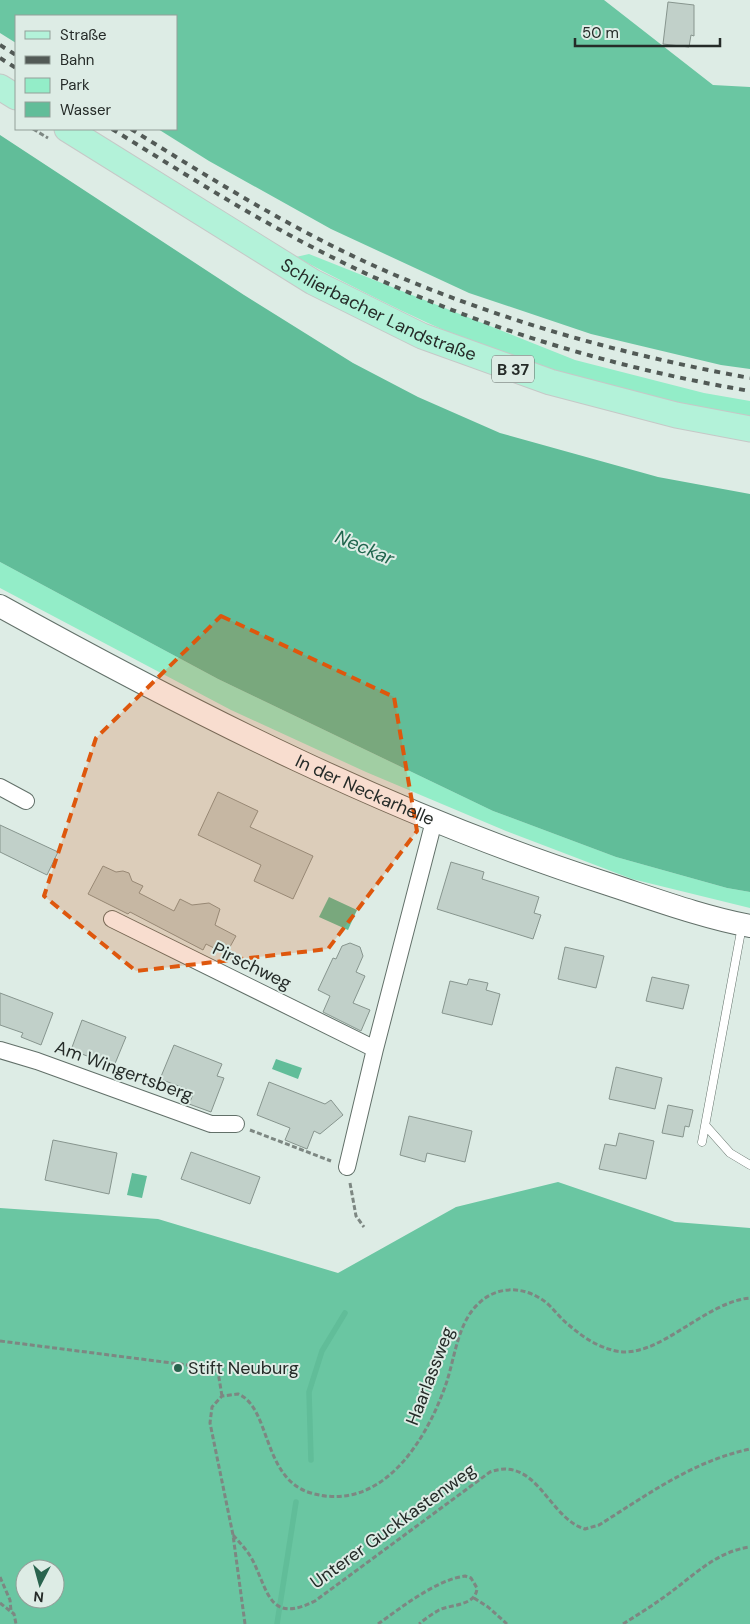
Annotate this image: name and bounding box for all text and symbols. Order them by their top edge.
legend [15,15,178,130]
scale bar [575,15,720,47]
text: 50 m [582,23,619,43]
text: Straße [60,25,107,45]
text: Bahn [60,50,94,70]
text: Park [60,75,90,95]
text: Wasser [60,100,112,120]
street label: Schlierbacher Landstraße [276,253,480,367]
road number: B 37 [492,356,534,382]
water label: Neckar [332,524,399,571]
street label: In der Neckarhelle [292,749,438,831]
street label: Pirschweg [209,937,295,995]
street label: Am Wingertsberg [52,1035,196,1107]
street label: Haarlassweg [400,1323,460,1429]
place label: Stift Neuburg [188,1356,299,1380]
marker: Stift Neuburg [172,1362,184,1374]
street label: Unterer Guckkastenweg [305,1458,481,1594]
north arrow [15,1559,65,1609]
text: N [33,1587,45,1606]

